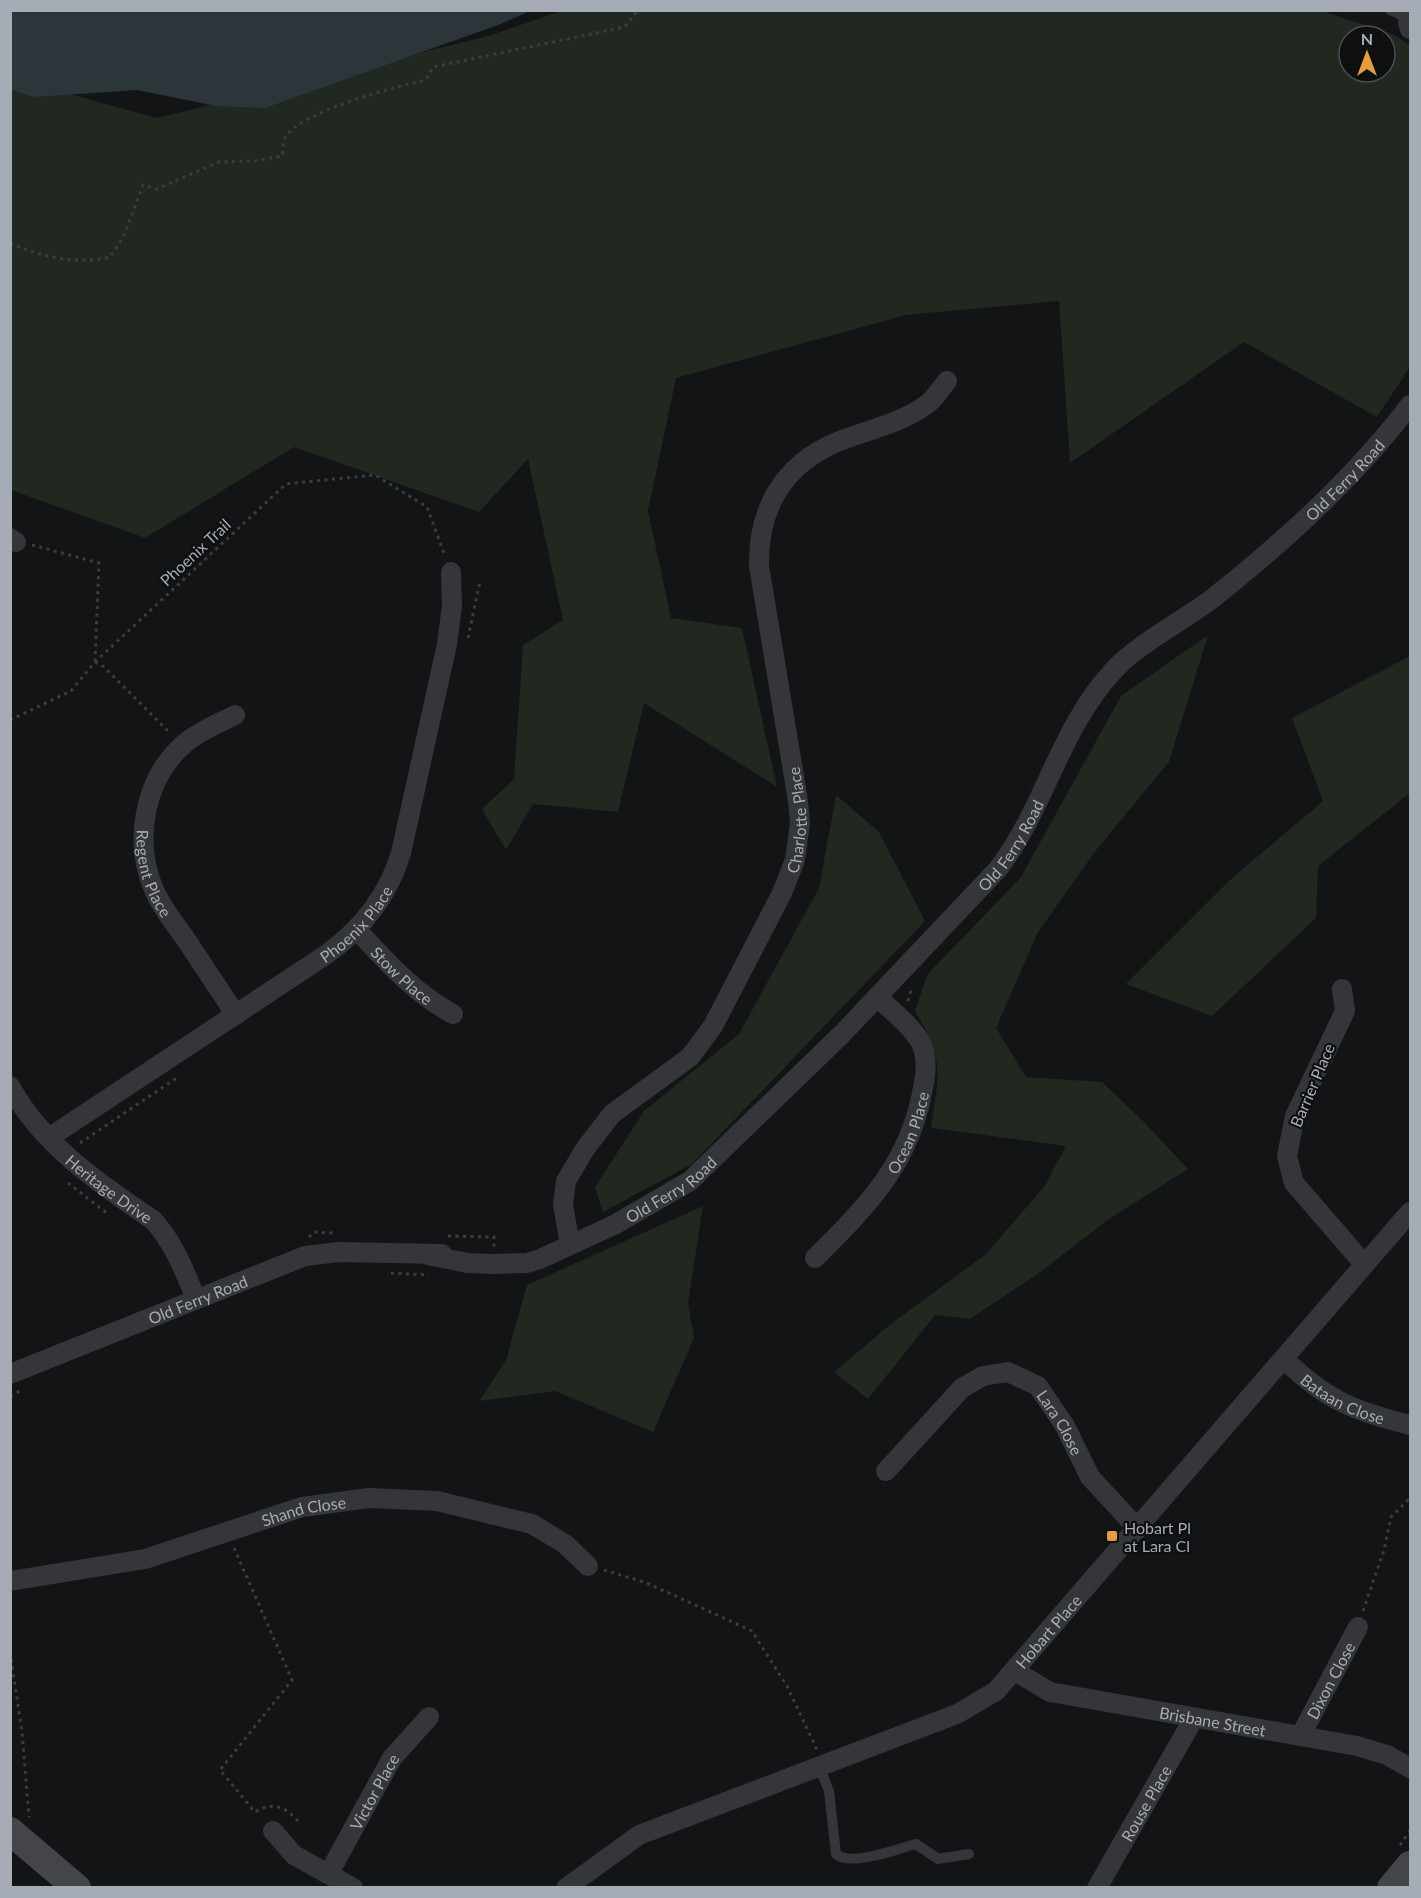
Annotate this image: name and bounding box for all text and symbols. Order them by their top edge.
north arrow [1337,24,1397,84]
text: N [1361,29,1373,48]
street label: Old Ferry Road [1301,435,1388,524]
street label: Phoenix Trail [156,515,234,589]
street label: Charlotte Place [781,766,810,876]
street label: Old Ferry Road [973,796,1047,894]
street label: Regent Place [134,829,176,920]
street label: Phoenix Place [316,882,396,966]
street label: Stow Place [368,942,437,1008]
street label: Barrier Place [1286,1040,1338,1130]
street label: Ocean Place [882,1090,932,1177]
street label: Heritage Drive [62,1150,156,1226]
street label: Old Ferry Road [622,1152,720,1226]
street label: Old Ferry Road [145,1271,250,1327]
street label: Bataan Close [1298,1369,1387,1427]
street label: Lara Close [1034,1386,1087,1458]
street label: Shand Close [259,1492,347,1529]
place label: Hobart Pl at Lara Cl [1124,1518,1191,1555]
marker: Hobart Pl at Lara Cl [1105,1529,1119,1543]
street label: Hobart Place [1011,1590,1085,1672]
street label: Dixon Close [1302,1638,1358,1722]
street label: Brisbane Street [1158,1702,1267,1739]
street label: Victor Place [345,1750,402,1833]
street label: Rouse Place [1116,1762,1175,1844]

